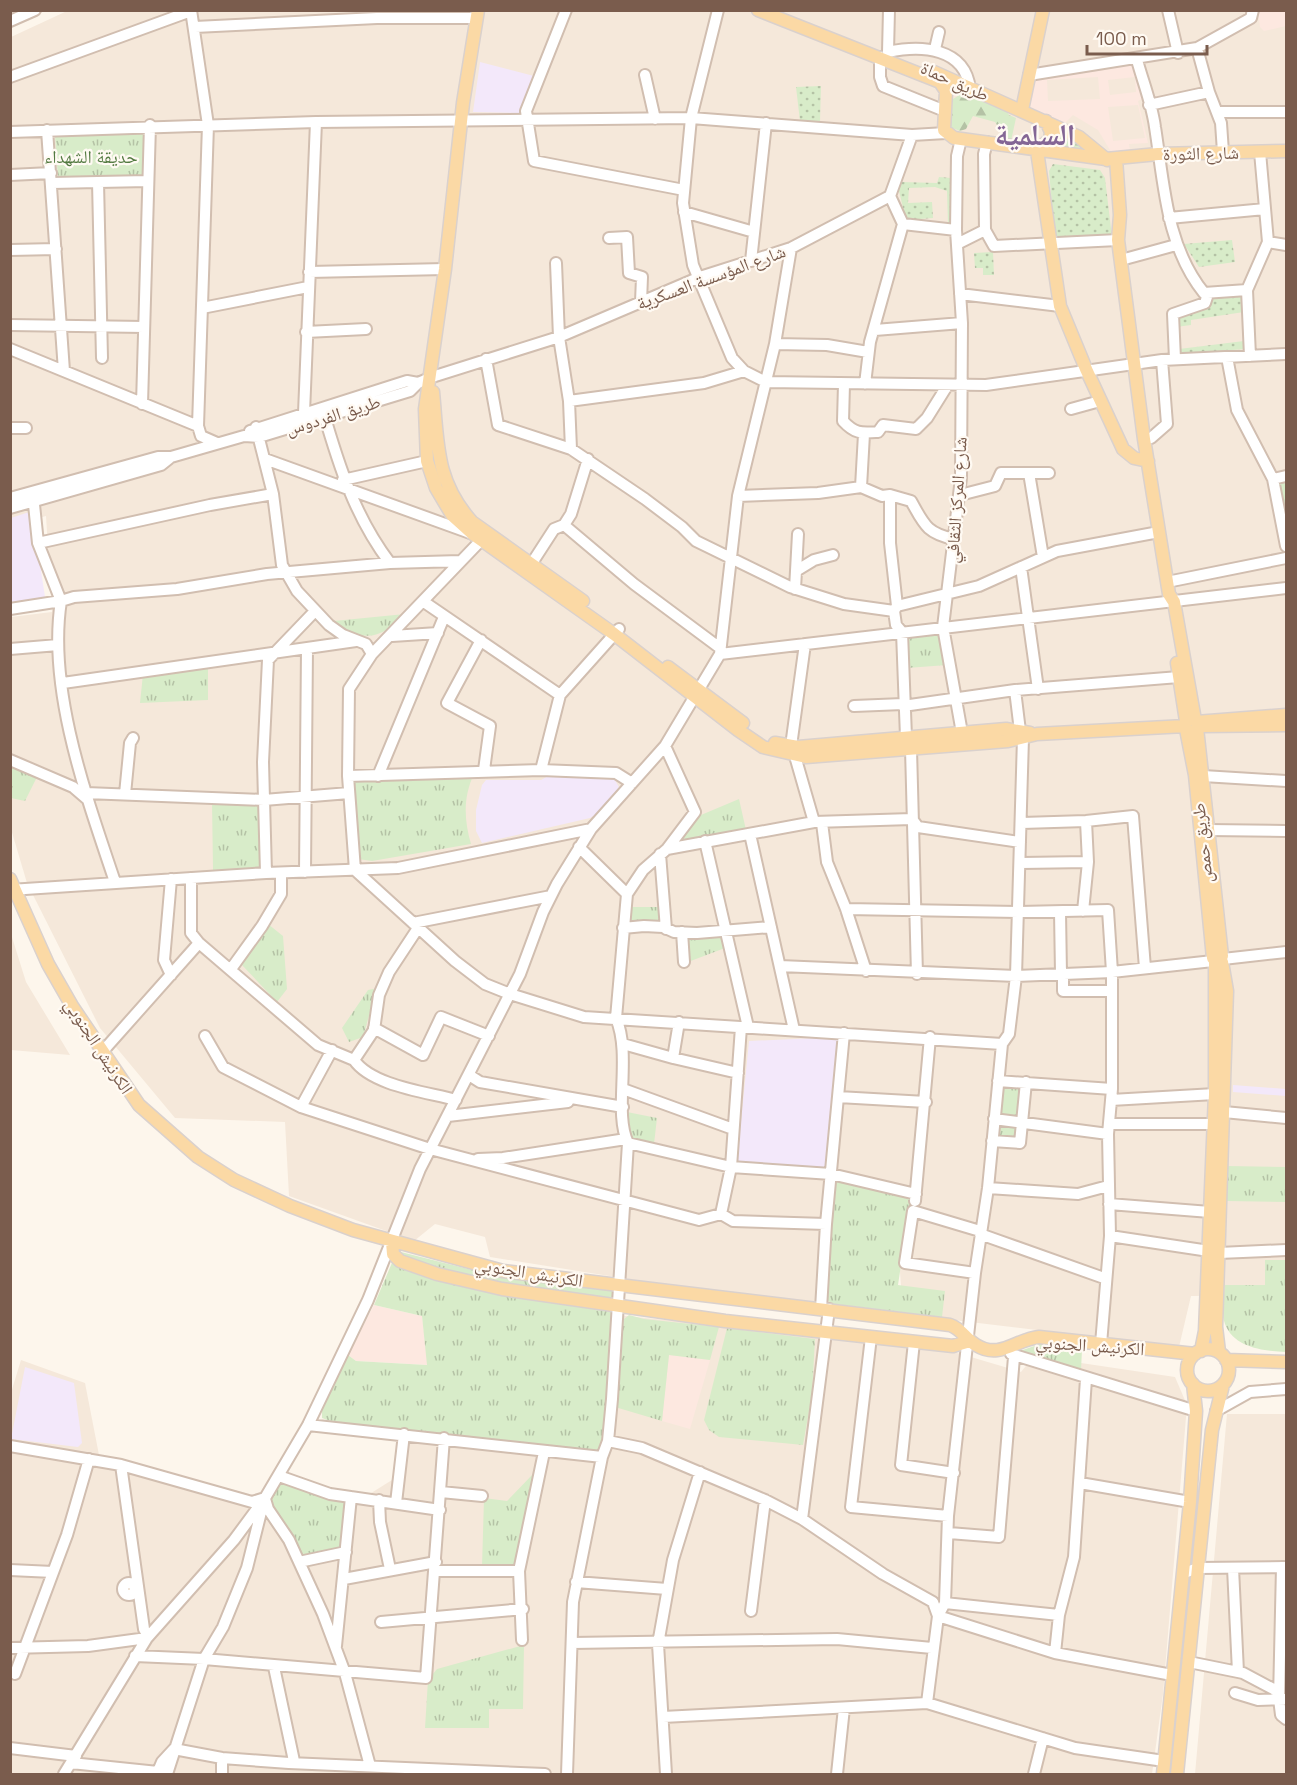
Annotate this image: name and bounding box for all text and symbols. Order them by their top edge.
scale bar [1087,18,1207,56]
text: 100 m [1096,27,1147,50]
street label: طريق حماة [917,56,993,106]
district label: السلمية [995,115,1075,154]
street label: شارع الثورة [1163,141,1239,165]
park label: حديقة الشهداء [44,145,138,168]
street label: شارع المؤسسة العسكرية [633,239,789,315]
street label: طريق الفردوس [283,390,383,440]
street label: شارع المركز الثقافي [940,436,975,564]
street label: طريق حمص [1186,802,1218,884]
street label: الكرنيش الجنوبي [57,994,138,1100]
street label: الكرنيش الجنوبي [473,1252,585,1295]
street label: الكرنيش الجنوبي [1035,1330,1145,1364]

